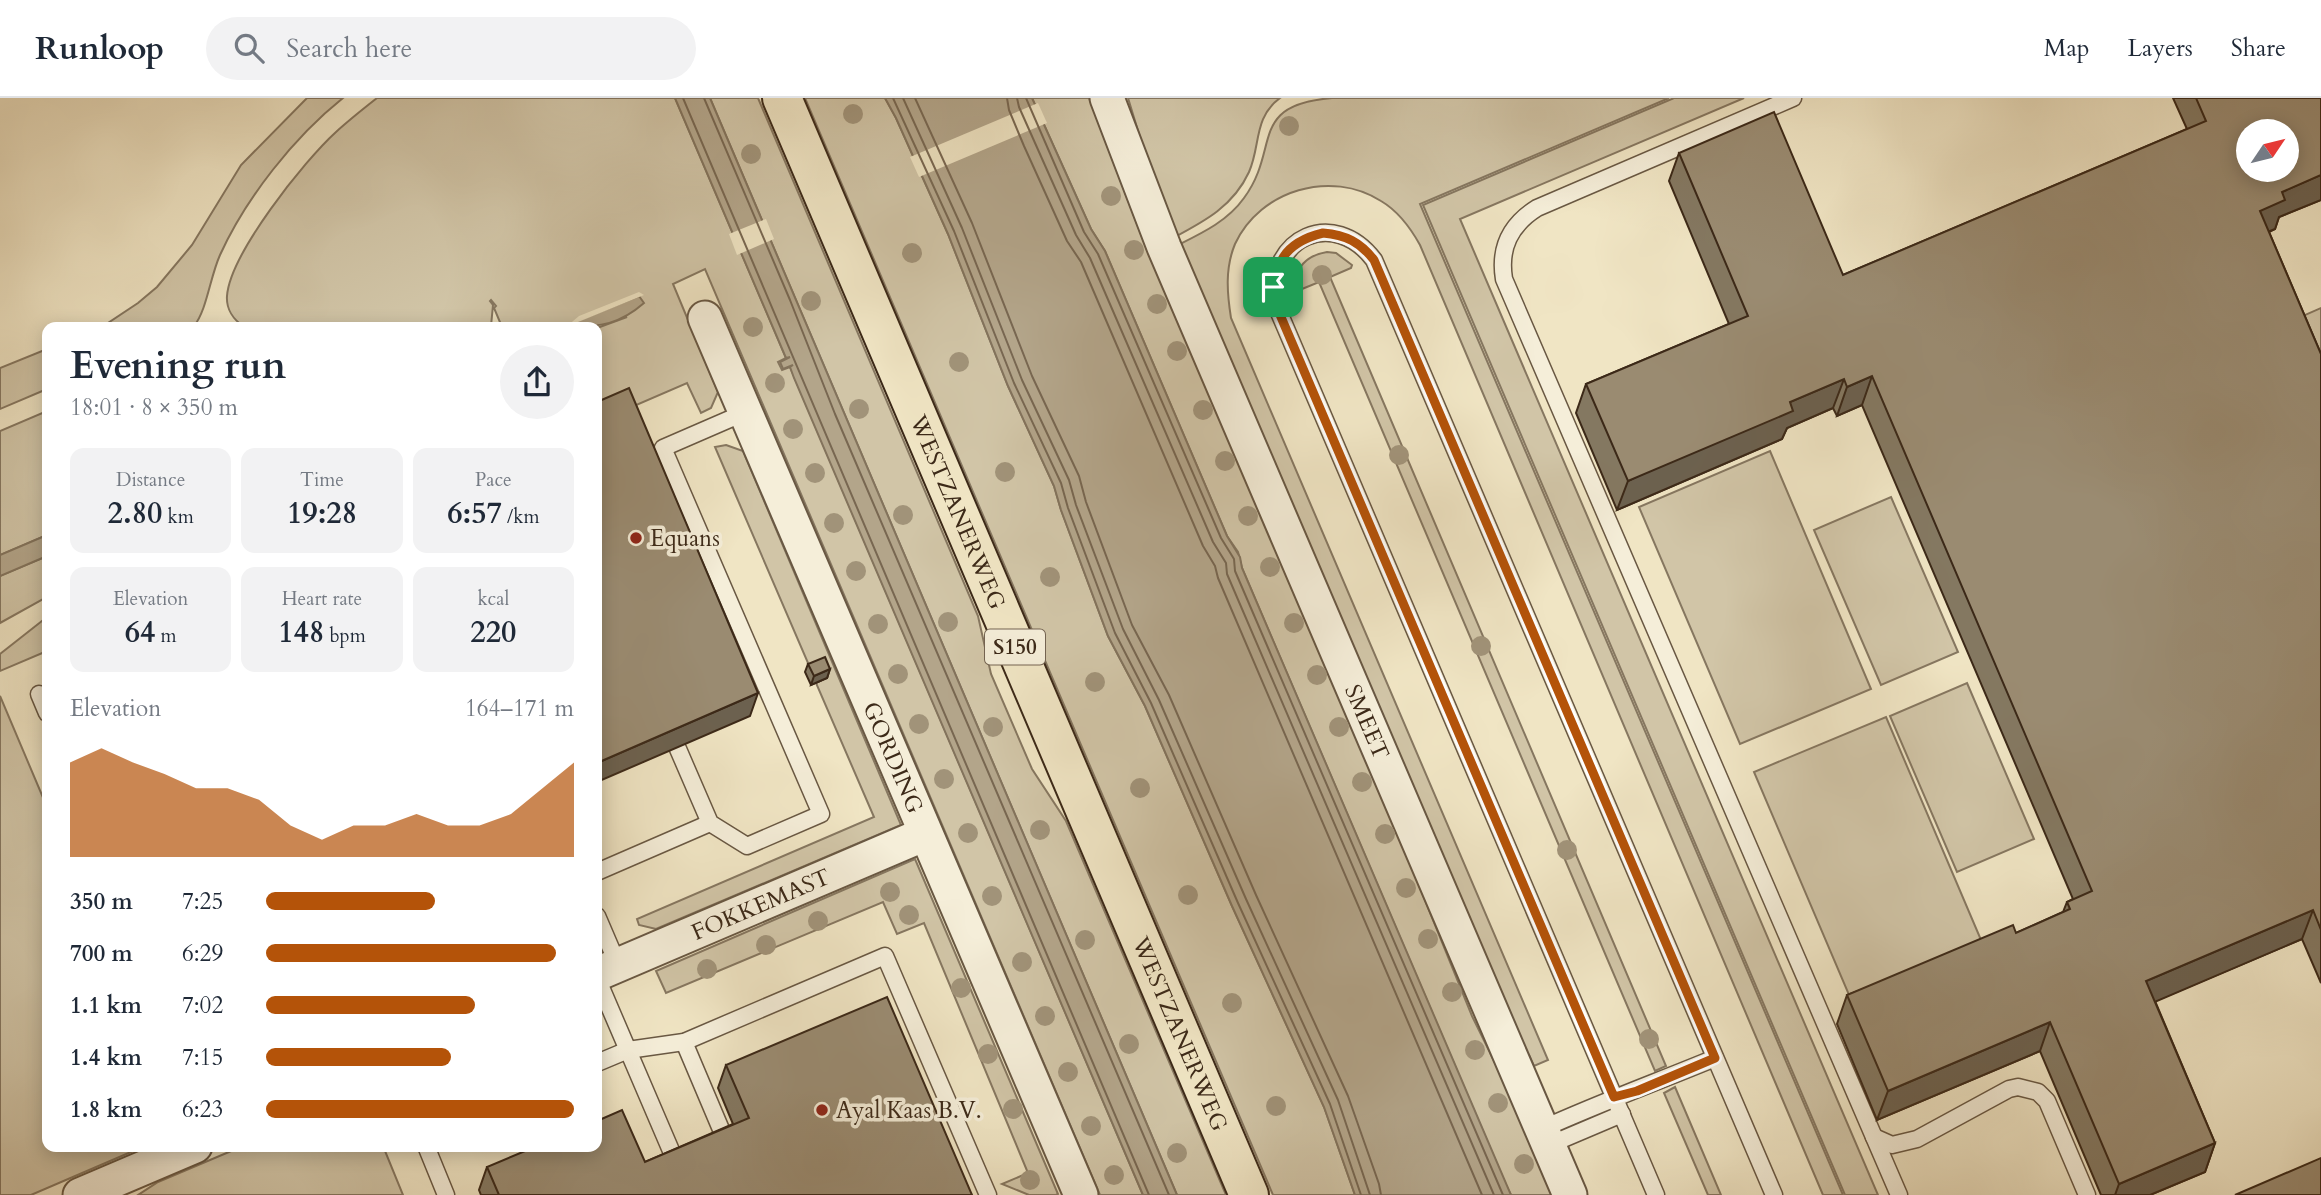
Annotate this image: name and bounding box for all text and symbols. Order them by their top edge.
search box [206,17,696,80]
text: Runloop [35,26,164,71]
icon: search [230,29,268,67]
text: Search here [286,31,412,66]
text: Map [2044,32,2090,65]
text: Layers [2128,32,2193,65]
text: Share [2231,32,2286,65]
north arrow [2236,119,2300,182]
map controls [2236,119,2299,182]
pin [1243,257,1303,317]
icon: arrive [1254,268,1292,306]
text: Evening run [70,340,286,392]
button: share [500,345,574,419]
text: 18:01 · 8 × 350 m [70,392,238,423]
street label: WESTZANERWEG [903,409,1013,614]
text: Distance [116,467,185,493]
text: Time [300,467,344,493]
text: Pace [475,467,512,493]
text: 2.80 [108,493,162,534]
text: 19:28 [287,493,357,534]
text: 6:57 [447,493,502,534]
text: km [162,504,194,530]
text: /km [502,504,539,530]
place label: Equans [650,523,720,554]
marker: Equans [628,530,644,546]
text: Elevation [113,586,188,612]
text: Heart rate [282,586,362,612]
text: kcal [477,586,509,612]
text: 64 [125,612,155,653]
text: 148 [278,612,324,653]
text: 220 [470,612,516,653]
text: m [155,623,177,649]
text: bpm [324,623,366,649]
road number: S150 [985,630,1045,664]
street label: SMEET [1338,680,1397,764]
text: Elevation [70,693,161,724]
text: 164–171 m [465,693,574,724]
street label: GORDING [856,697,931,818]
street label: FOKKEMAST [687,861,835,947]
text: 350 m [70,886,133,917]
text: 7:25 [182,886,223,917]
street label: WESTZANERWEG [1125,931,1235,1136]
text: 700 m [70,938,133,969]
text: 6:29 [182,938,223,969]
text: 1.1 km [70,990,142,1021]
text: 7:02 [182,990,223,1021]
text: 1.4 km [70,1042,142,1073]
text: 7:15 [182,1042,223,1073]
text: 1.8 km [70,1094,142,1125]
text: 6:23 [182,1094,223,1125]
place label: Ayal Kaas B.V. [836,1095,982,1126]
marker: Ayal Kaas B.V. [814,1102,830,1118]

